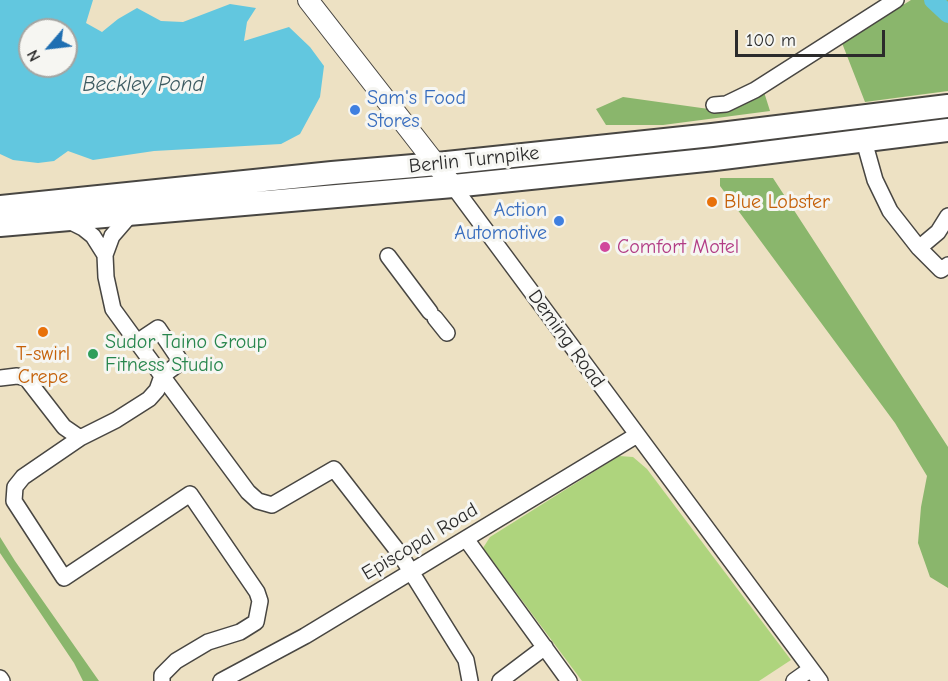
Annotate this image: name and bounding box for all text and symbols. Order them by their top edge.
north arrow [18,18,78,78]
scale bar [738,18,888,56]
text: 100 m [746,30,796,51]
text: N [23,47,44,64]
water label: Beckley Pond [82,72,204,98]
place label: Sam's Food Stores [367,86,466,133]
marker: Sam's Food Stores [348,103,362,117]
street label: Berlin Turnpike [408,141,540,179]
place label: Blue Lobster [724,190,830,214]
marker: Blue Lobster [705,195,719,209]
place label: Action Automotive [454,198,547,245]
marker: Action Automotive [552,214,566,228]
place label: Comfort Motel [617,235,739,259]
marker: Comfort Motel [598,240,612,254]
street label: Deming Road [522,285,610,393]
marker: T-swirl Crepe [36,325,50,339]
place label: Sudor Taino Group Fitness Studio [105,330,267,377]
place label: T-swirl Crepe [16,342,70,389]
marker: Sudor Taino Group Fitness Studio [86,347,100,361]
street label: Episcopal Road [358,498,482,586]

